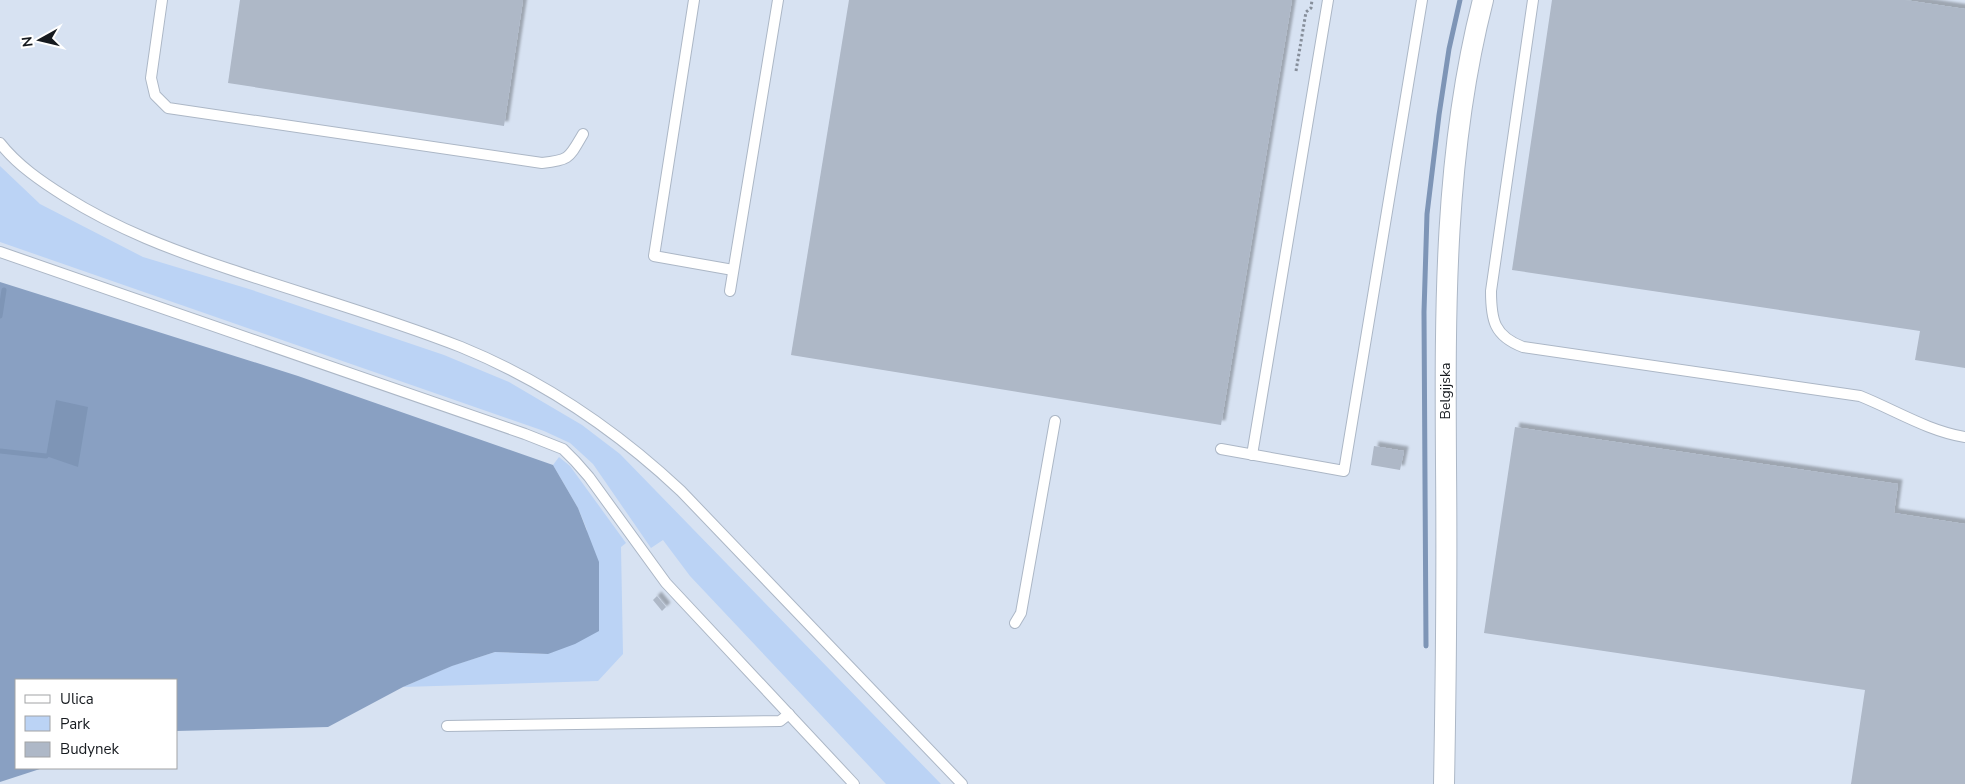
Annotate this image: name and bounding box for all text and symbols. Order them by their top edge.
north arrow [15,15,65,65]
text: N [17,35,38,48]
street label: Belgijska [1436,363,1455,419]
legend [15,679,178,769]
text: Ulica [60,689,94,709]
text: Park [60,714,90,734]
text: Budynek [60,739,120,759]

